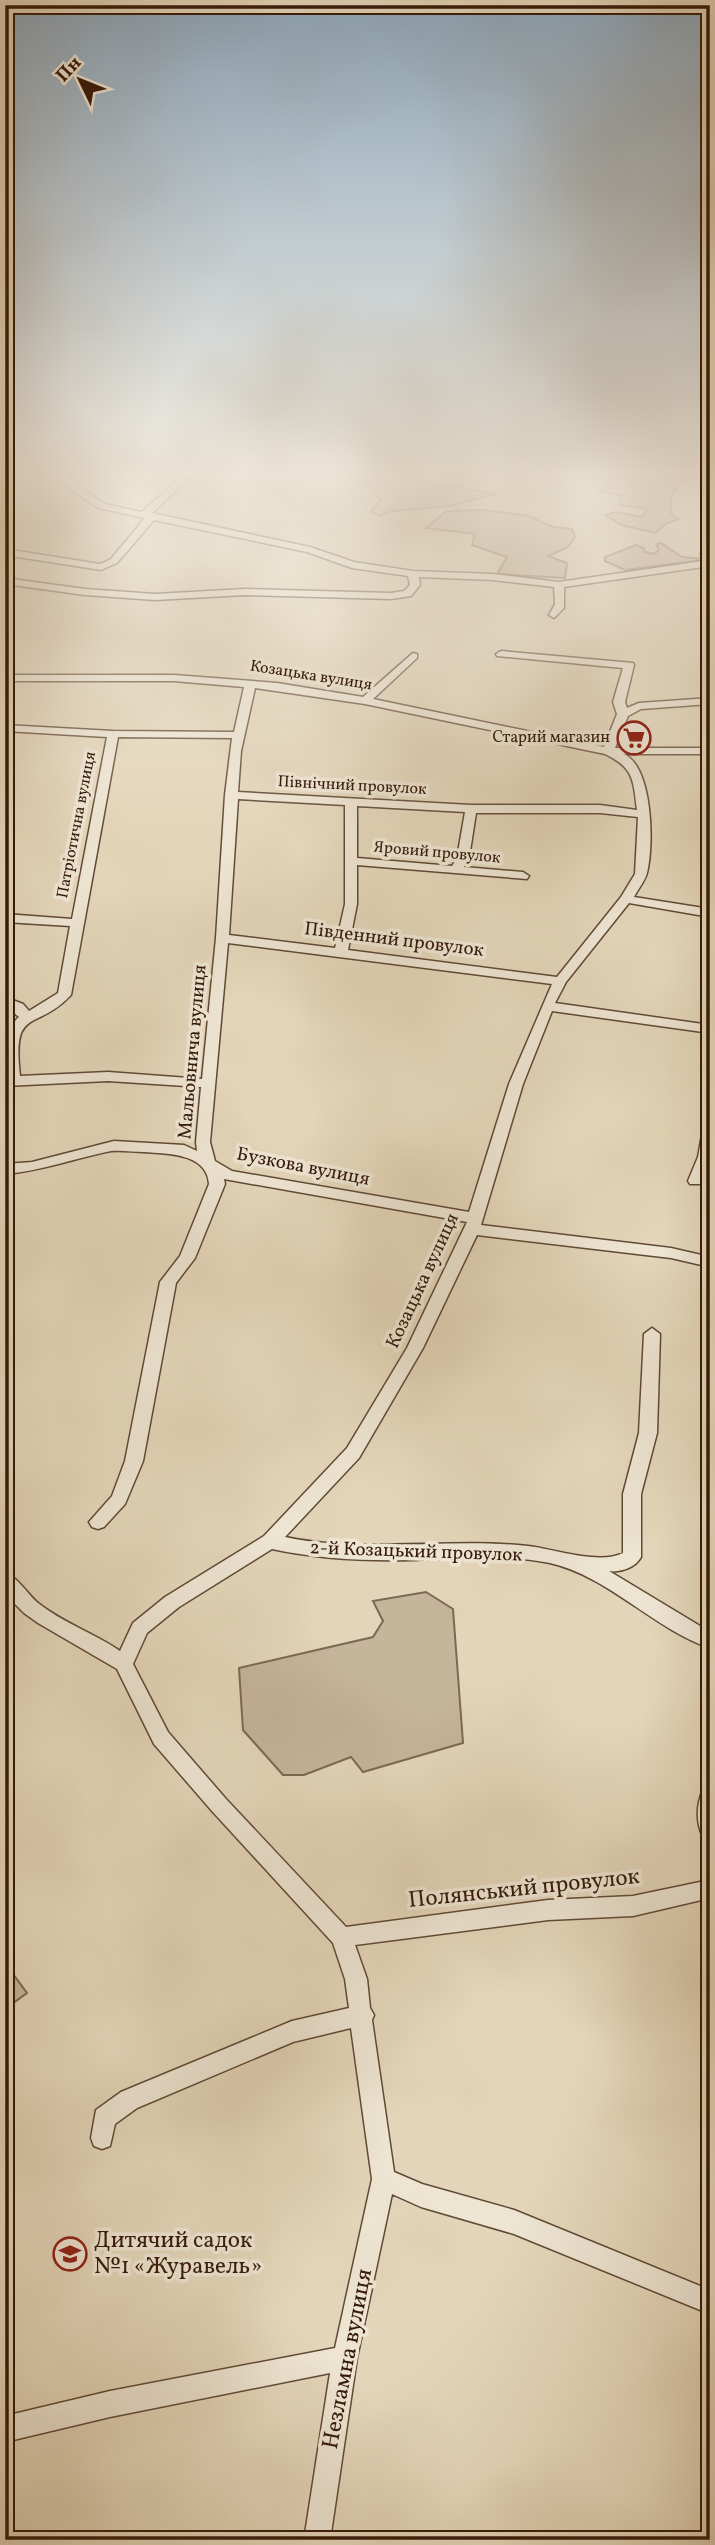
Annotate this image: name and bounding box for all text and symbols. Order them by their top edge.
north arrow [46,46,116,116]
text: Пн [50,51,88,89]
street label: Козацька вулиця [248,655,374,697]
supermarket icon: Старий магазин [615,719,653,757]
place label: Старий магазин [492,727,610,749]
street label: Патріотична вулиця [52,750,102,900]
street label: Північний провулок [277,771,427,801]
street label: Яровий провулок [373,836,502,870]
street label: Південний провулок [303,916,485,964]
street label: Мальовнича вулиця [172,963,214,1140]
street label: Бузкова вулиця [234,1141,372,1193]
street label: Козацька вулиця [380,1209,466,1353]
street label: 2-й Козацький провулок [309,1535,523,1569]
street label: Полянський провулок [407,1861,641,1917]
place label: Дитячий садок №1 «Журавель» [94,2225,262,2283]
school or university icon: Дитячий садок №1 «Журавель» [51,2235,89,2273]
street label: Незламна вулиця [315,2266,381,2452]

